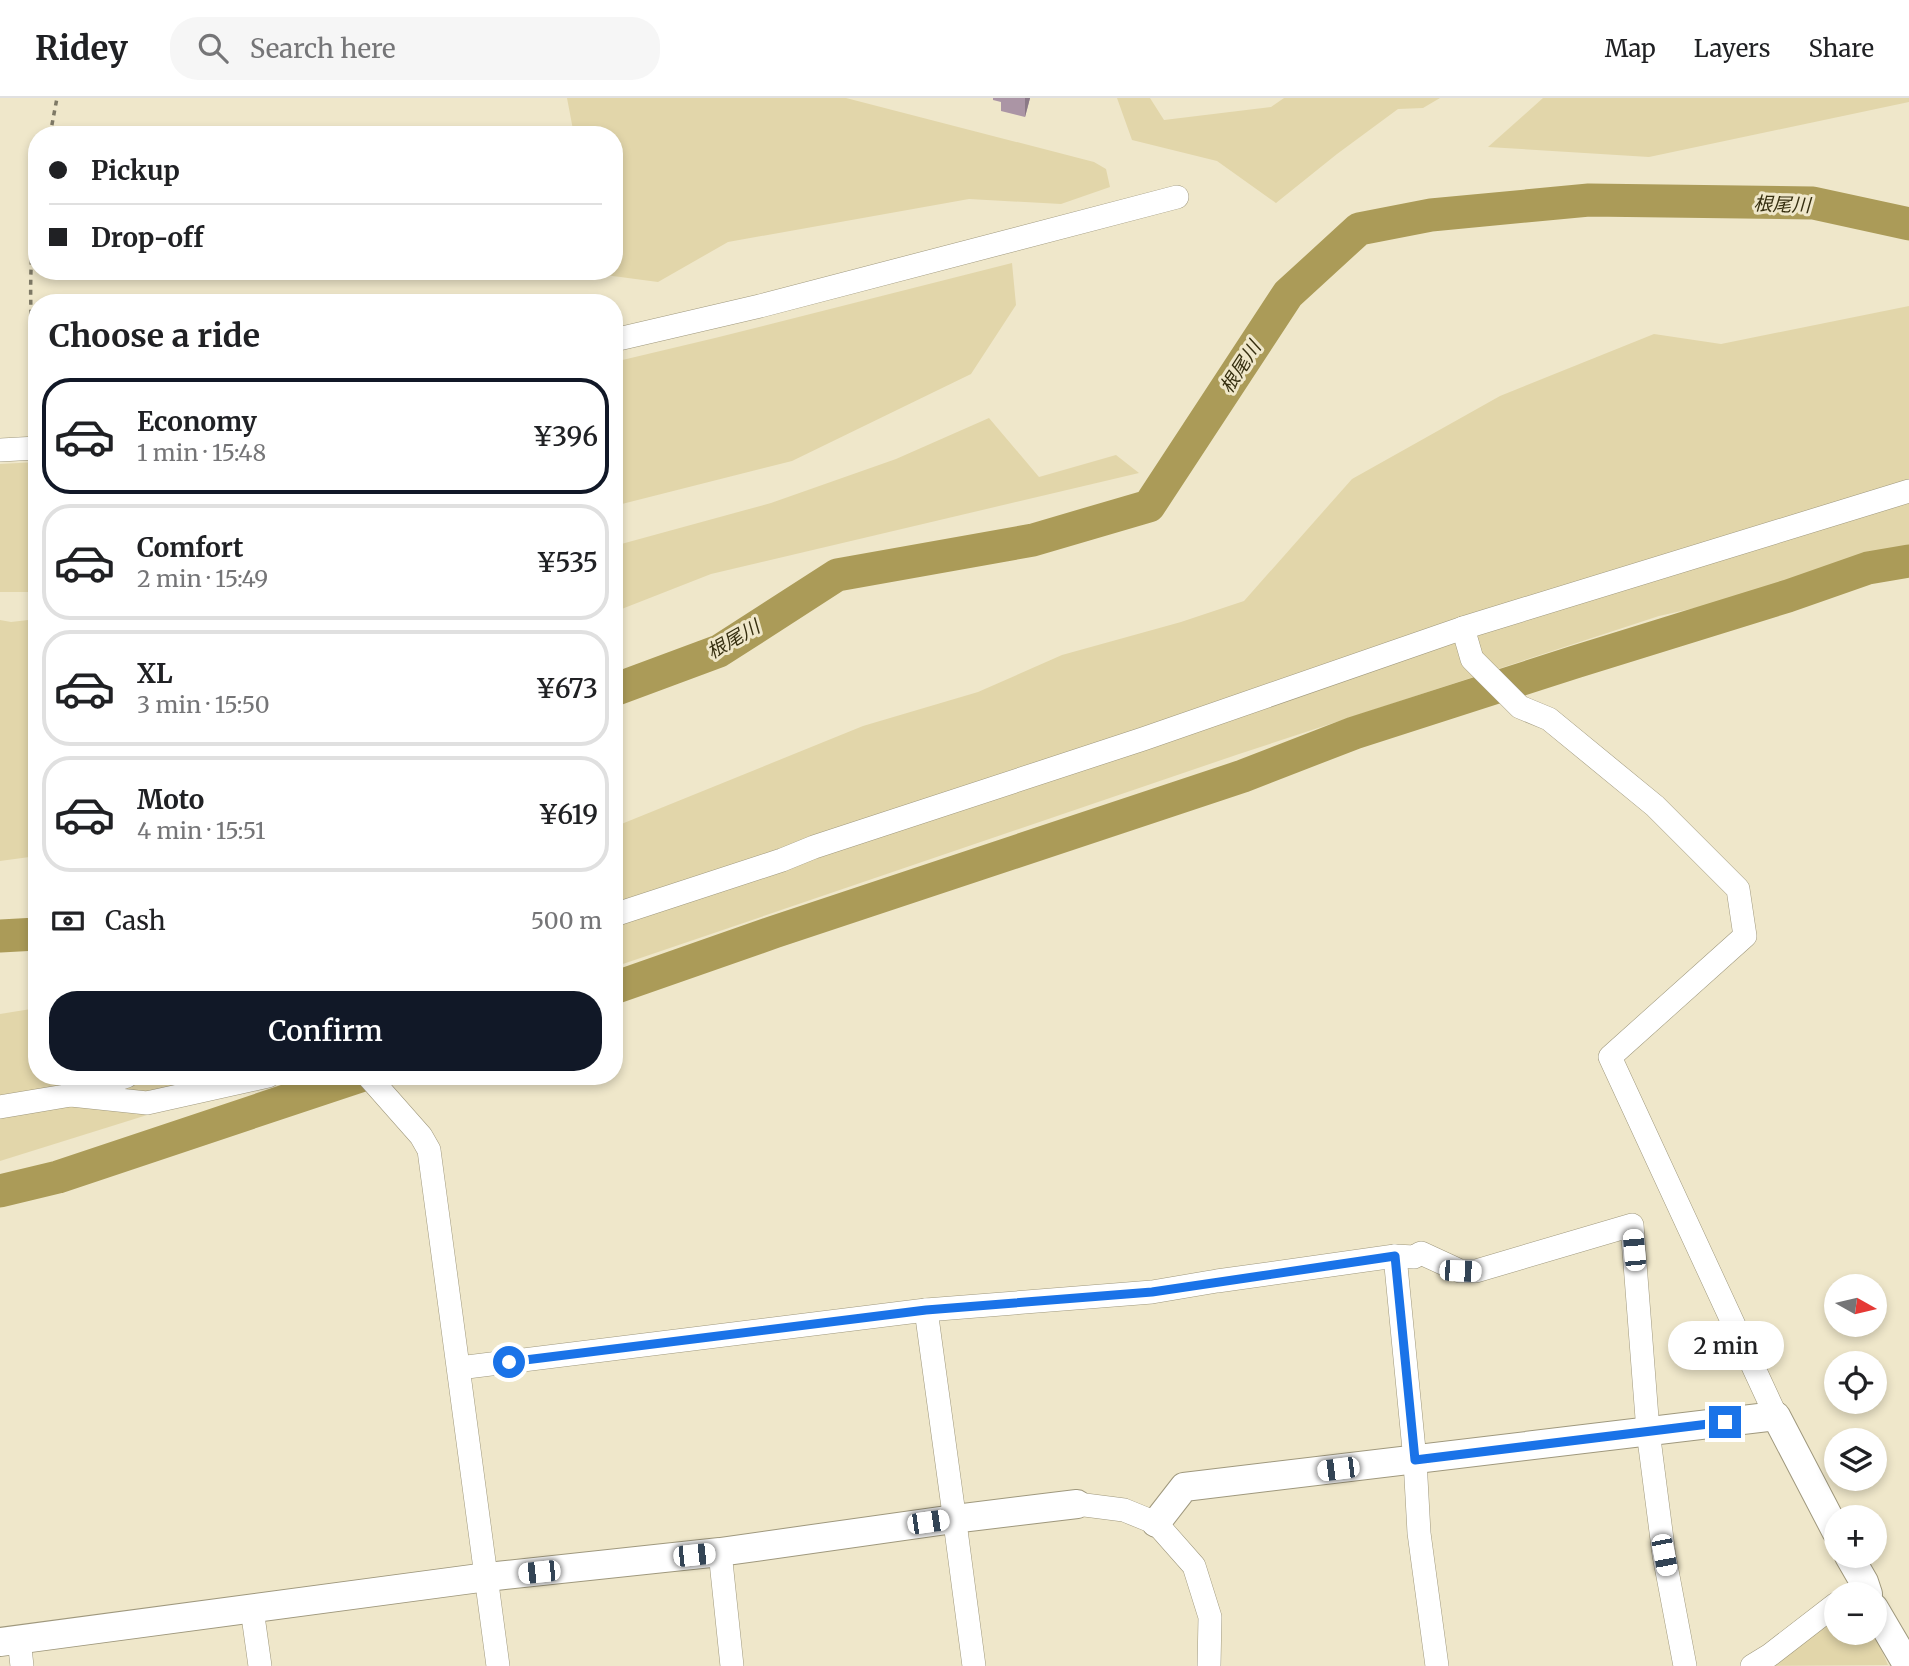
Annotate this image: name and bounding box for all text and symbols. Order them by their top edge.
search box [170,17,660,80]
text: Ridey [35,28,128,69]
icon: search [194,29,232,67]
text: Search here [250,32,396,65]
text: Map [1605,33,1656,64]
text: Layers [1694,33,1770,64]
text: Share [1808,33,1874,64]
text: Pickup [91,154,180,187]
water label: 根尾川 [1753,191,1813,217]
text: Drop-off [91,221,204,254]
text: Choose a ride [49,316,260,356]
water label: 根尾川 [1214,335,1267,397]
icon: car [53,405,116,468]
text: Economy [137,405,257,438]
text: ¥396 [533,420,598,453]
text: 1 min · 15:48 [137,438,266,467]
icon: car [53,531,116,594]
text: Comfort [137,531,243,564]
text: ¥535 [536,546,598,579]
text: 2 min · 15:49 [137,564,268,593]
water label: 根尾川 [702,613,765,664]
icon: car [53,657,116,720]
text: XL [137,657,173,690]
text: ¥673 [536,672,598,705]
text: 3 min · 15:50 [137,690,270,719]
icon: car [53,783,116,846]
text: Moto [137,783,204,816]
text: ¥619 [538,798,598,831]
text: 4 min · 15:51 [137,816,265,845]
icon: cash [49,902,87,940]
text: Cash [105,904,166,937]
text: 500 m [531,906,602,935]
button: Confirm [49,991,602,1071]
car [1622,1228,1647,1272]
car [1439,1260,1482,1282]
north arrow [1824,1274,1886,1337]
map controls [1824,1274,1887,1645]
callout: 2 min [1667,1320,1783,1370]
text: 2 min [1694,1331,1758,1360]
route start [493,1346,525,1378]
button: locate [1824,1351,1887,1414]
route end [1709,1406,1741,1438]
button: layers [1824,1428,1887,1491]
car [1316,1456,1361,1482]
button: + [1824,1505,1887,1568]
car [906,1509,951,1535]
car [1650,1532,1679,1578]
car [673,1542,716,1568]
car [518,1559,561,1585]
button: − [1824,1582,1887,1645]

